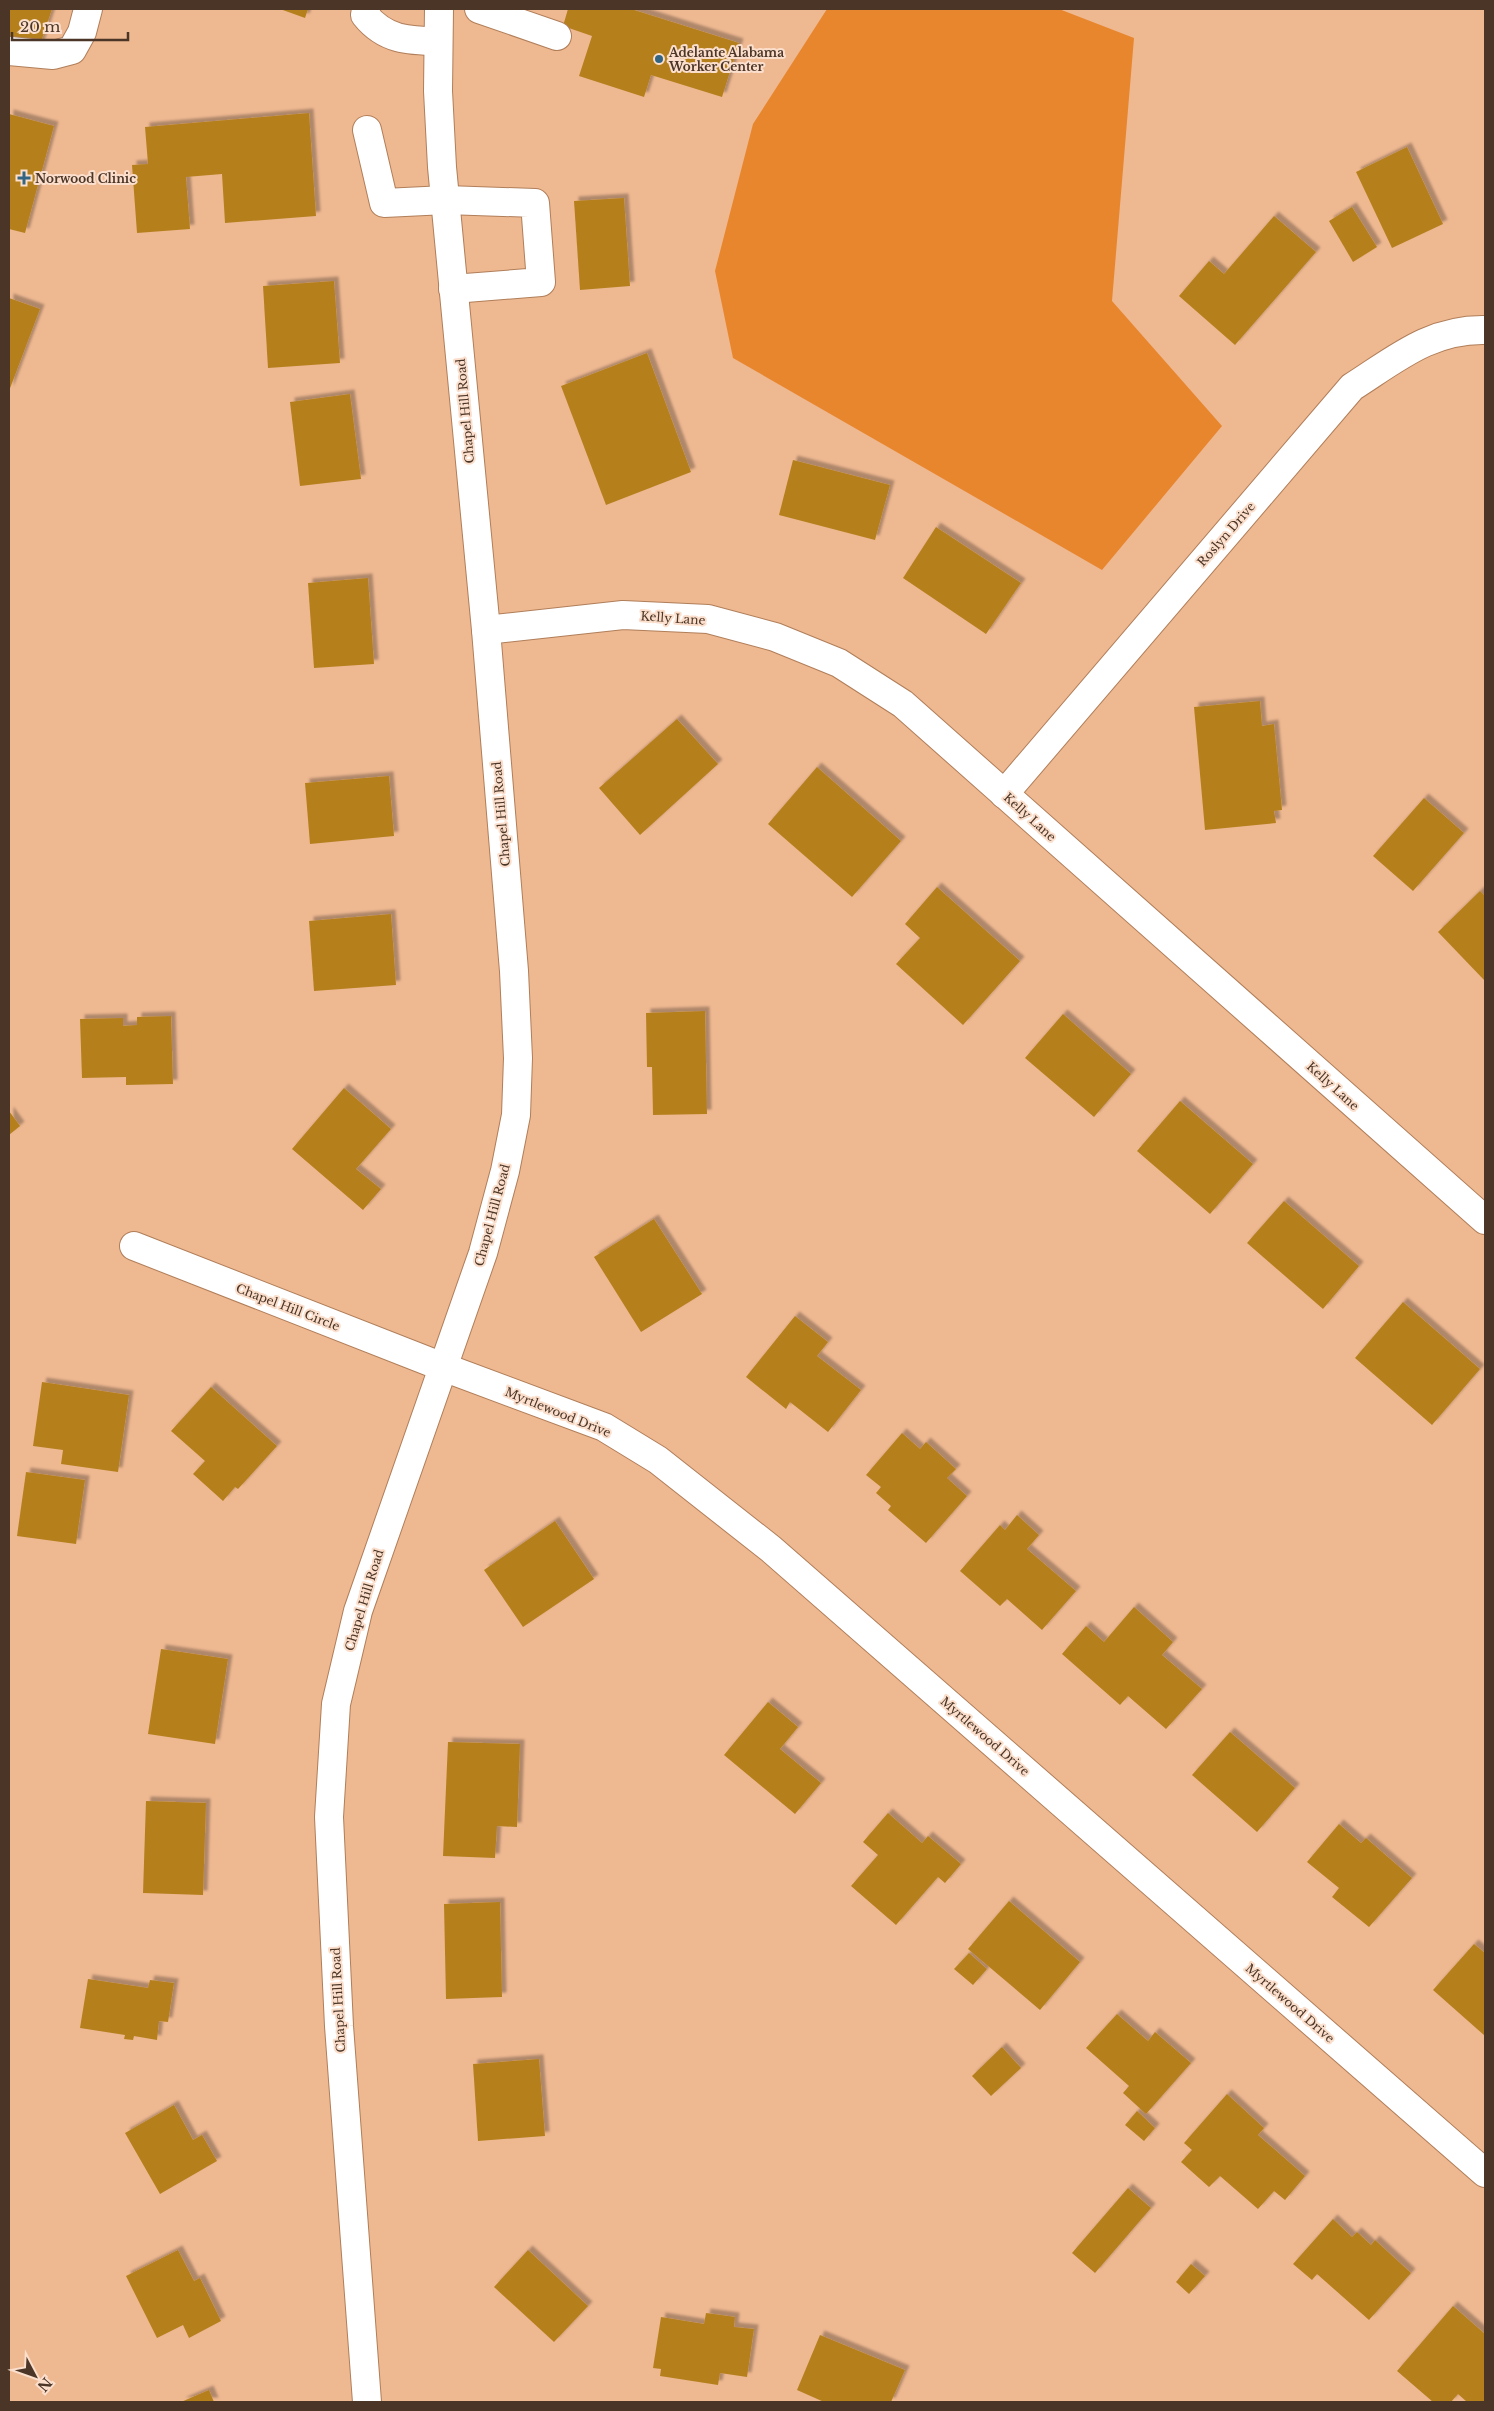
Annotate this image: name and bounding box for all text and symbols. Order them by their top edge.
scale bar [12,10,129,42]
text: 20 m [20,17,60,36]
place label: Adelante Alabama Worker Center [668,45,784,74]
marker: Adelante Alabama Worker Center [653,53,665,65]
marker: Norwood Clinic [17,171,31,185]
place label: Norwood Clinic [35,171,136,186]
street label: Chapel Hill Road [453,358,477,464]
street label: Roslyn Drive [1194,499,1258,569]
street label: Kelly Lane [640,608,706,628]
street label: Chapel Hill Road [489,761,513,867]
street label: Kelly Lane [1001,790,1059,844]
street label: Kelly Lane [1304,1059,1362,1113]
street label: Chapel Hill Road [471,1162,513,1268]
street label: Chapel Hill Circle [234,1280,342,1334]
street label: Myrtlewood Drive [503,1384,613,1440]
street label: Chapel Hill Road [341,1547,387,1653]
street label: Myrtlewood Drive [938,1693,1033,1779]
street label: Chapel Hill Road [328,1947,348,2053]
street label: Myrtlewood Drive [1243,1960,1338,2046]
north arrow [10,2351,60,2401]
text: N [34,2374,56,2395]

